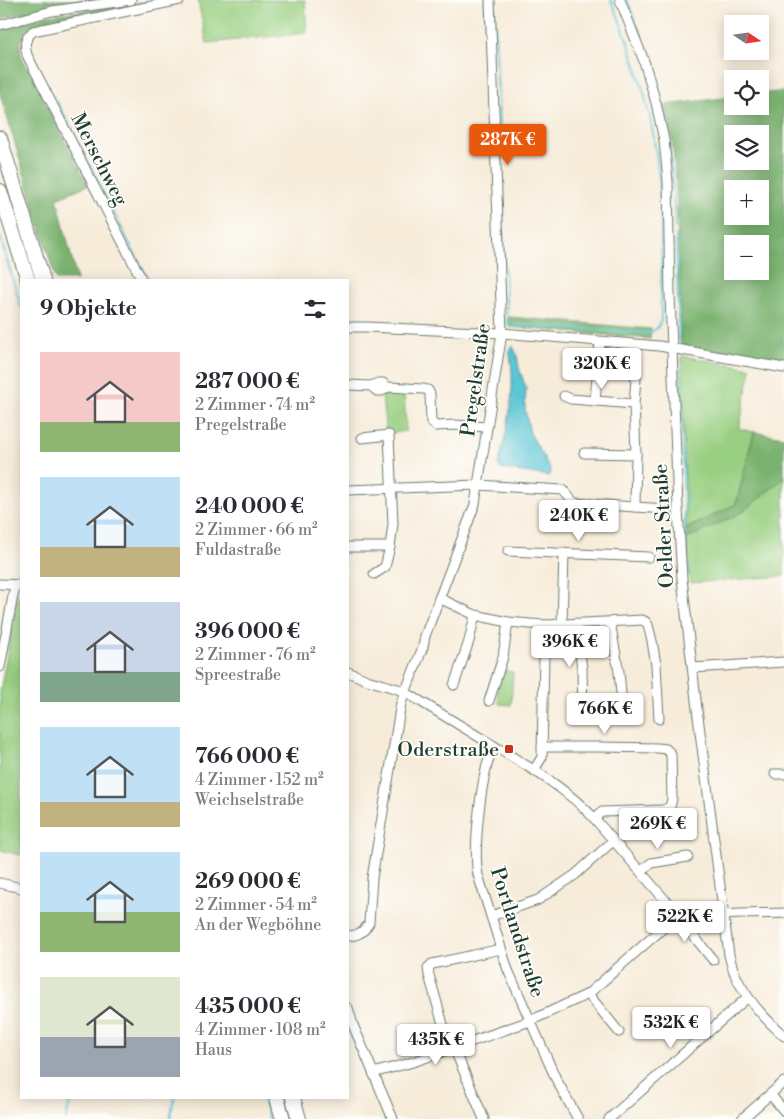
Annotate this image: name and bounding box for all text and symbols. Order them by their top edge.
north arrow [724,15,769,60]
map controls [724,15,769,280]
button: locate [724,70,769,115]
street label: Merschweg [65,109,133,211]
pin: 287K € [467,124,549,166]
button: layers [724,125,769,170]
text: 287K € [480,130,536,150]
button: + [724,180,769,225]
button: − [724,235,769,280]
icon: filters [301,295,329,323]
text: 9 Objekte [40,296,137,322]
street label: Pregelstraße [456,322,497,439]
pin: 320K € [561,348,643,390]
text: 320K € [573,354,631,374]
text: 287 000 € [195,369,300,395]
icon: home [80,372,140,432]
text: 2 Zimmer · 74 m² [195,395,315,415]
text: Pregelstraße [195,415,287,435]
street label: Oelder Straße [649,463,680,589]
text: 240 000 € [195,494,304,520]
icon: home [80,497,140,557]
pin: 240K € [538,500,620,542]
text: 240K € [550,506,608,526]
text: 2 Zimmer · 66 m² [195,520,318,540]
text: Fuldastraße [195,540,281,560]
text: 396 000 € [195,619,300,645]
icon: home [80,622,140,682]
pin: 396K € [529,626,611,668]
text: 396K € [542,632,598,652]
text: 2 Zimmer · 76 m² [195,645,316,665]
text: Spreestraße [195,665,281,685]
pin: 766K € [564,692,646,735]
text: 766K € [578,699,632,719]
place label: Oderstraße [397,738,499,763]
marker: Oderstraße [503,743,515,755]
text: 766 000 € [195,744,299,770]
icon: home [80,747,140,807]
text: 4 Zimmer · 152 m² [195,770,324,790]
text: Weichselstraße [195,790,304,810]
pin: 269K € [617,808,699,850]
text: 269K € [630,814,686,834]
street label: Portlandstraße [484,864,549,1001]
text: 269 000 € [195,869,301,895]
icon: home [80,872,140,932]
text: 2 Zimmer · 54 m² [195,895,317,915]
pin: 522K € [644,900,726,943]
text: 522K € [657,907,713,927]
text: An der Wegböhne [195,915,321,935]
text: 435 000 € [195,994,301,1020]
icon: home [80,997,140,1057]
pin: 532K € [630,1006,712,1049]
text: 532K € [643,1013,699,1033]
text: 4 Zimmer · 108 m² [195,1020,326,1040]
pin: 435K € [395,1024,477,1066]
text: 435K € [408,1030,464,1050]
text: Haus [195,1040,232,1060]

